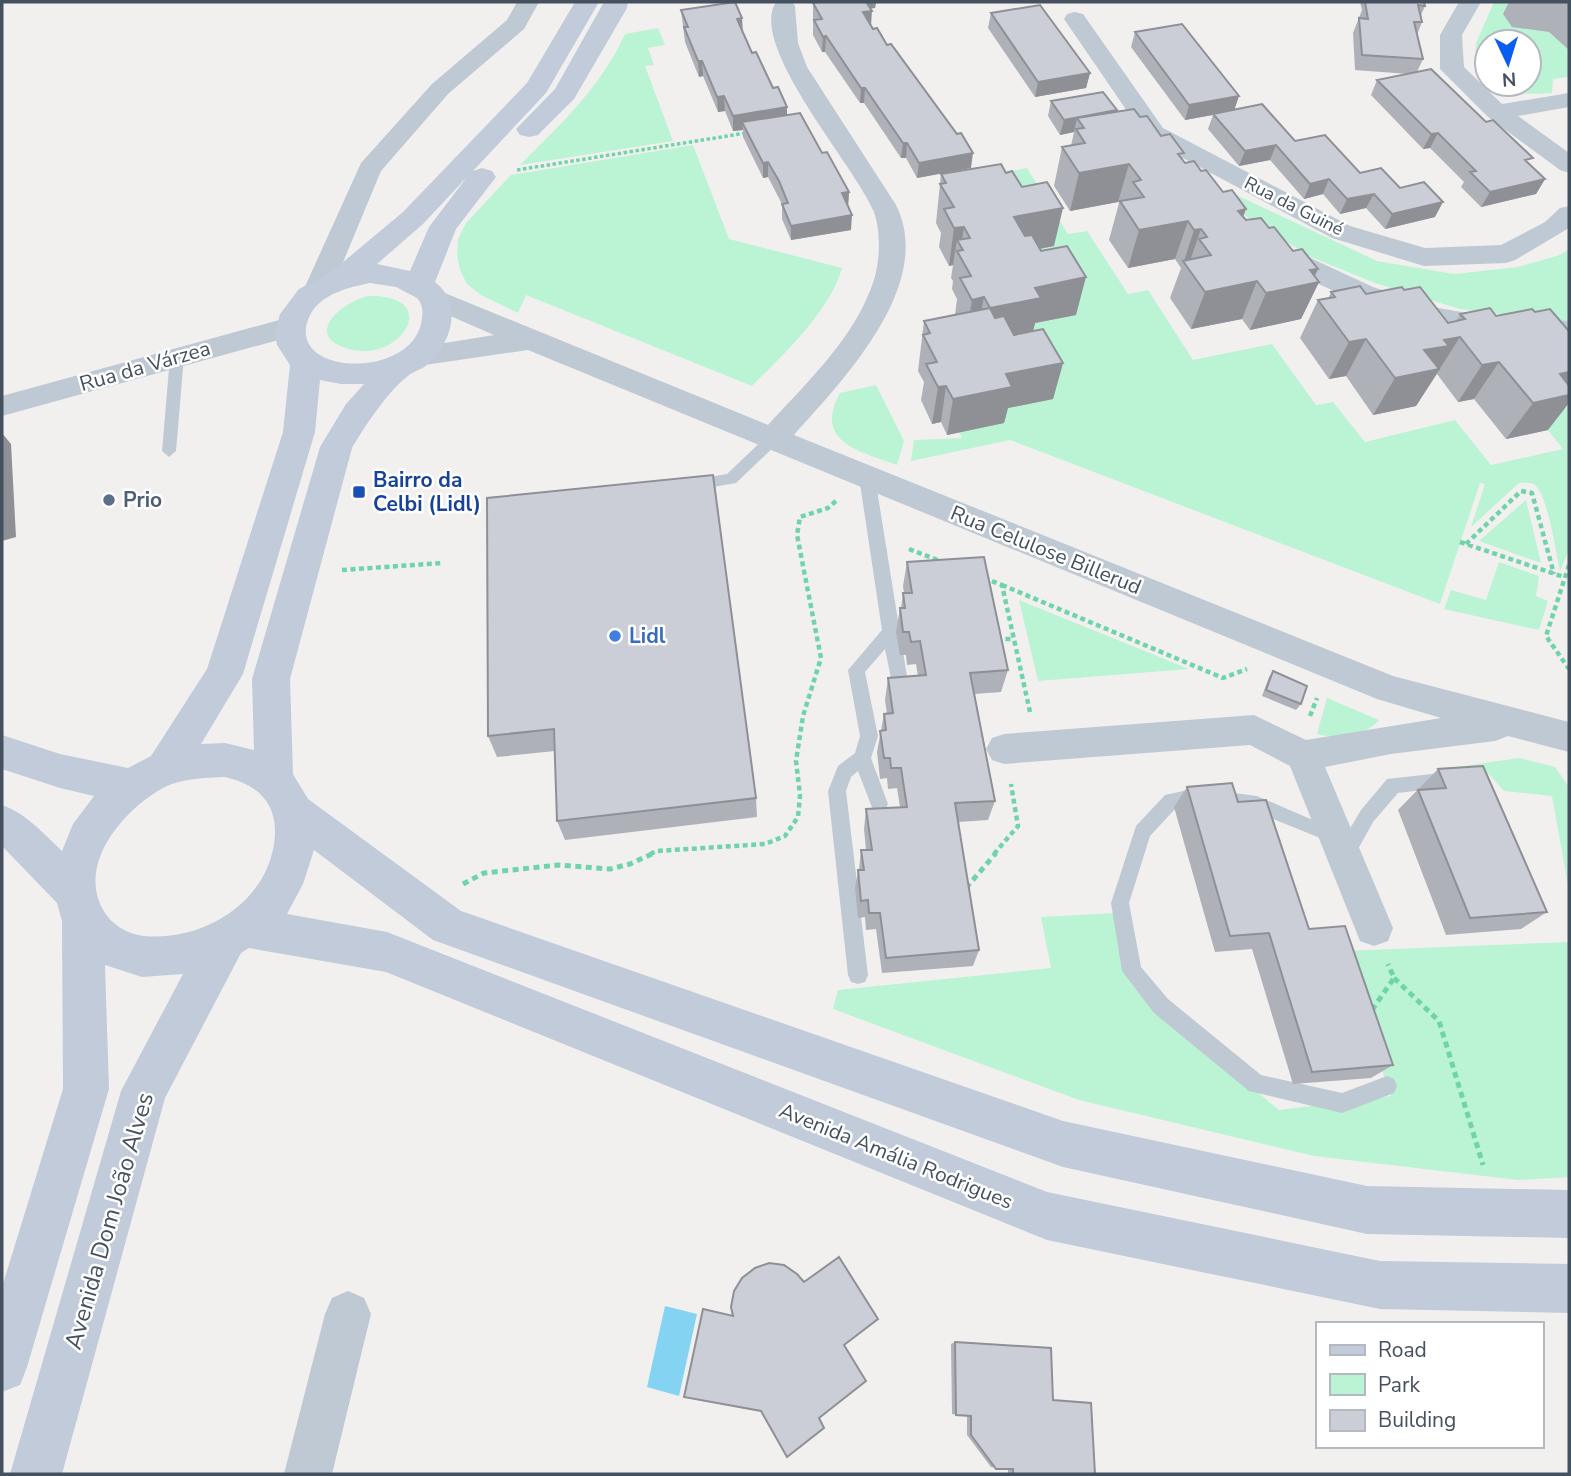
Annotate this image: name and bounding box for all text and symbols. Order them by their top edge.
north arrow [1473,28,1543,98]
text: N [1501,65,1517,92]
street label: Rua da Guiné [1240,171,1348,241]
street label: Rua da Várzea [76,334,214,398]
place label: Bairro da Celbi (Lidl) [373,466,481,518]
marker: Bairro da Celbi (Lidl) [351,484,367,500]
place label: Prio [123,486,162,514]
marker: Prio [101,492,117,508]
street label: Rua Celulose Billerud [946,499,1146,601]
place label: Lidl [629,622,666,650]
marker: Lidl [607,628,623,644]
street label: Avenida Dom João Alves [57,1089,161,1353]
street label: Avenida Amália Rodrigues [775,1096,1017,1216]
legend [1316,1322,1543,1448]
text: Road [1378,1336,1427,1364]
text: Park [1378,1371,1420,1399]
text: Building [1378,1406,1456,1434]

